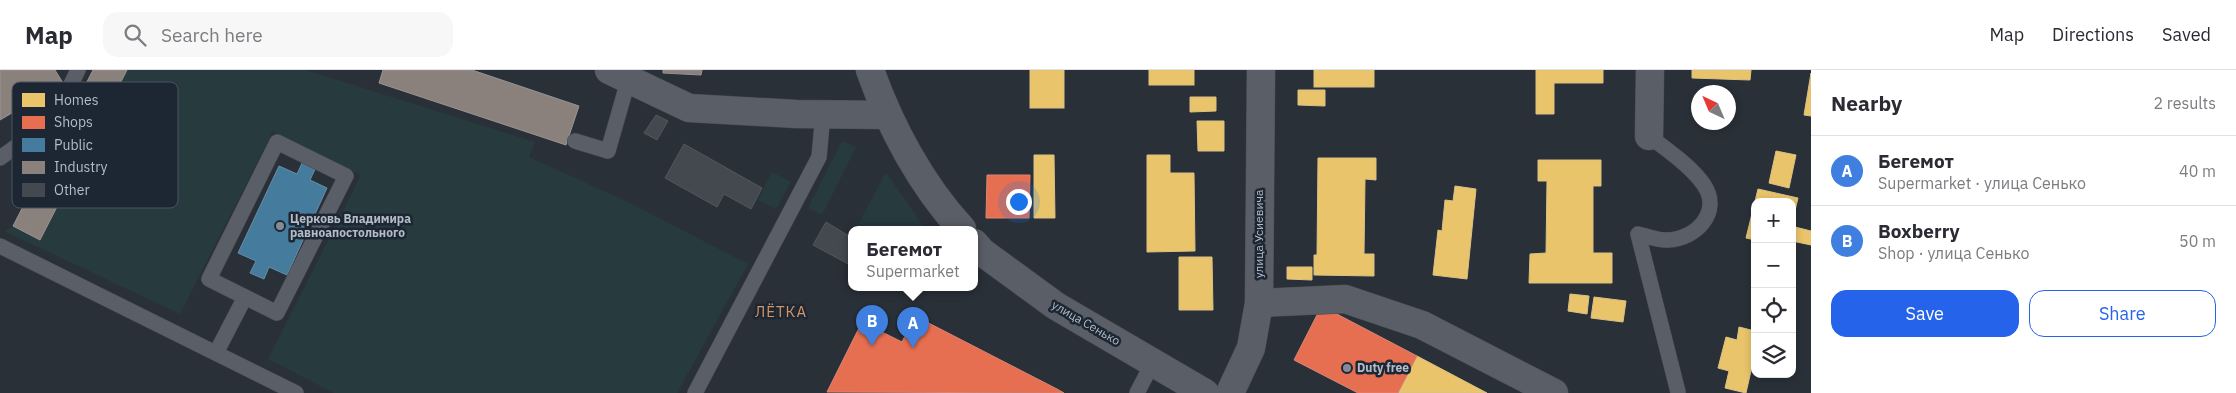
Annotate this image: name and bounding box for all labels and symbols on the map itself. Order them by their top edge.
legend [12,82,178,208]
north arrow [1691,85,1736,130]
text: Homes [54,91,99,109]
text: Shops [54,113,93,131]
text: Public [54,136,93,154]
text: Industry [54,158,108,176]
text: Other [54,181,90,199]
your location [1006,189,1032,215]
street label: улица Усиевича [1251,189,1266,278]
place label: Церковь Владимира равноапостольного [290,211,411,240]
marker: Церковь Владимира равноапостольного [274,220,286,232]
street label: улица Сенько [1049,297,1123,348]
district label: ЛЁТКА [755,302,807,321]
pin: B [856,305,888,346]
pin: A [897,307,929,348]
place label: Duty free [1357,360,1409,375]
marker: Duty free [1341,362,1353,374]

